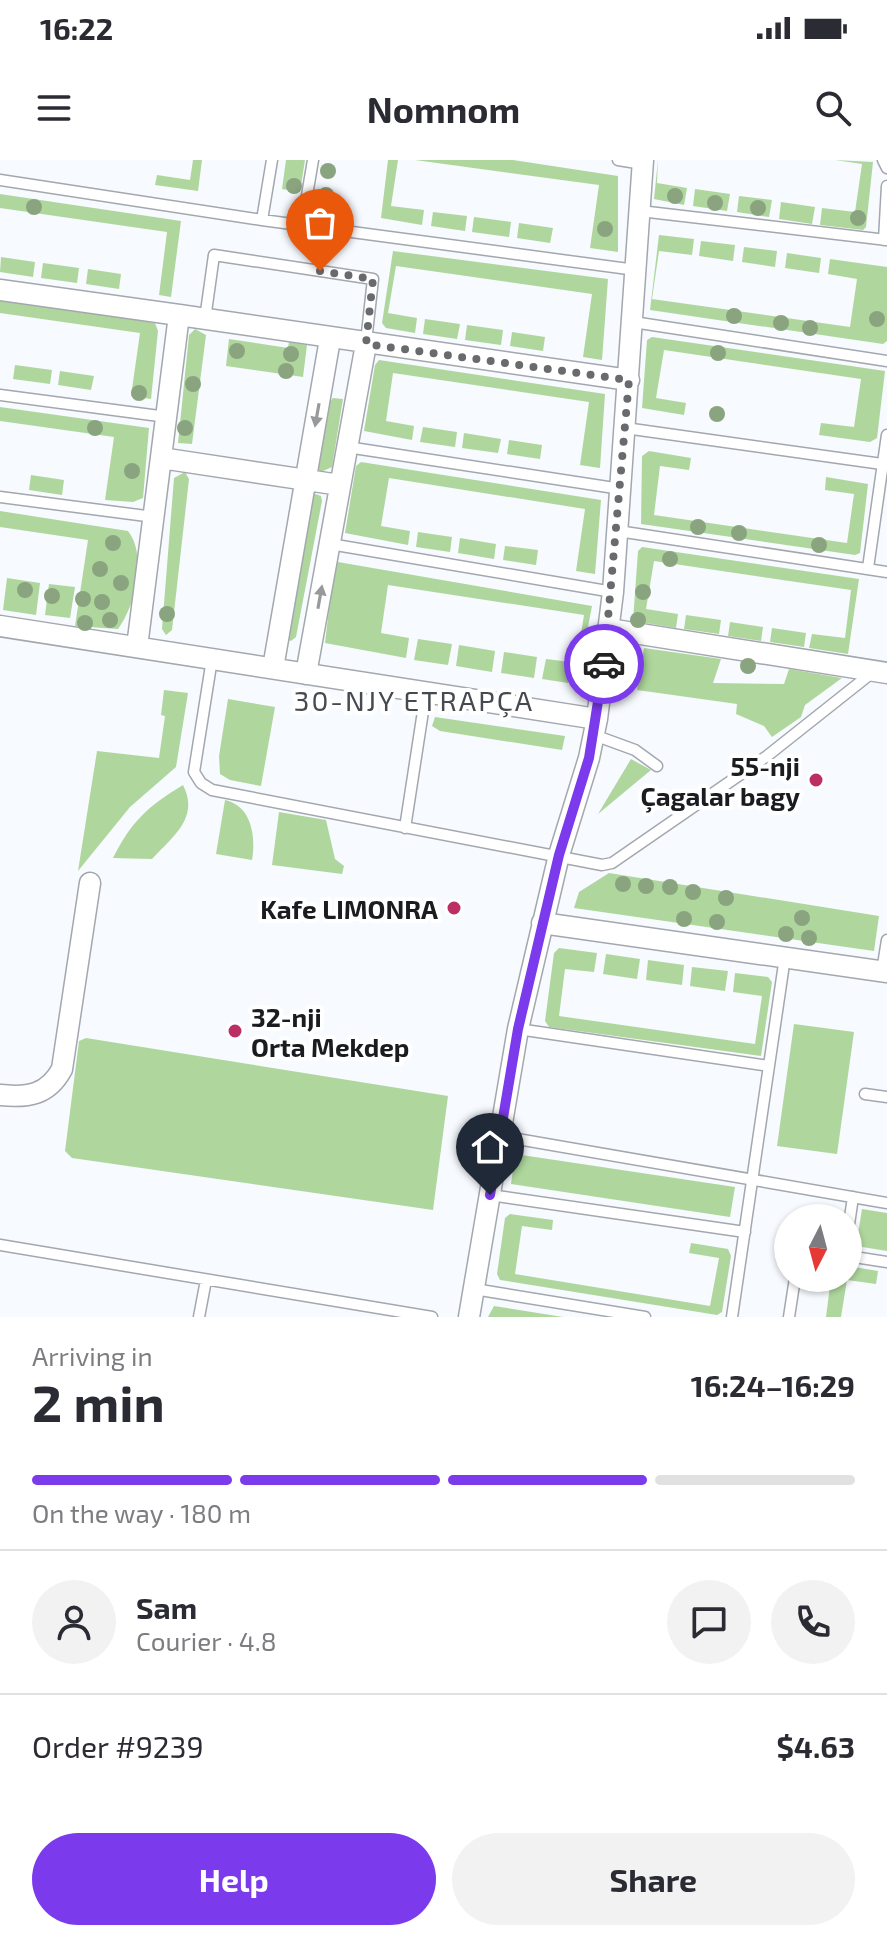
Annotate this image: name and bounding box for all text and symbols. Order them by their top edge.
text: 16:22 [40,10,113,46]
icon: menu [32,86,76,130]
icon: search [811,86,855,130]
text: Nomnom [367,87,520,130]
pin [286,189,354,271]
icon: bag [298,201,342,245]
one-way arrow [310,403,322,428]
one-way arrow [314,584,326,609]
courier [564,624,644,704]
icon: car [582,642,626,686]
district label: 30-NJY ETRAPÇA [294,683,534,718]
place label: 55-nji Çagalar bagy [640,750,800,813]
marker: 55-nji Çagalar bagy [807,771,825,789]
place label: Kafe LIMONRA [260,893,438,924]
marker: Kafe LIMONRA [445,899,463,917]
place label: 32-nji Orta Mekdep [251,1001,409,1062]
marker: 32-nji Orta Mekdep [226,1022,244,1040]
pin [456,1113,524,1195]
icon: home [468,1125,512,1169]
north arrow [774,1204,862,1292]
map controls [774,1204,862,1292]
text: Arriving in [32,1340,153,1371]
text: 16:24–16:29 [691,1367,855,1403]
text: 2 min [32,1370,165,1432]
text: On the way · 180 m [32,1497,251,1528]
button: person [32,1580,116,1664]
button: chat [667,1580,751,1664]
button: phone [771,1580,855,1664]
text: Sam [136,1589,197,1625]
text: Courier · 4.8 [136,1625,277,1656]
text: Order #9239 [32,1728,204,1764]
text: $4.63 [776,1728,855,1764]
button: Help [32,1833,436,1925]
button: Share [452,1833,855,1925]

